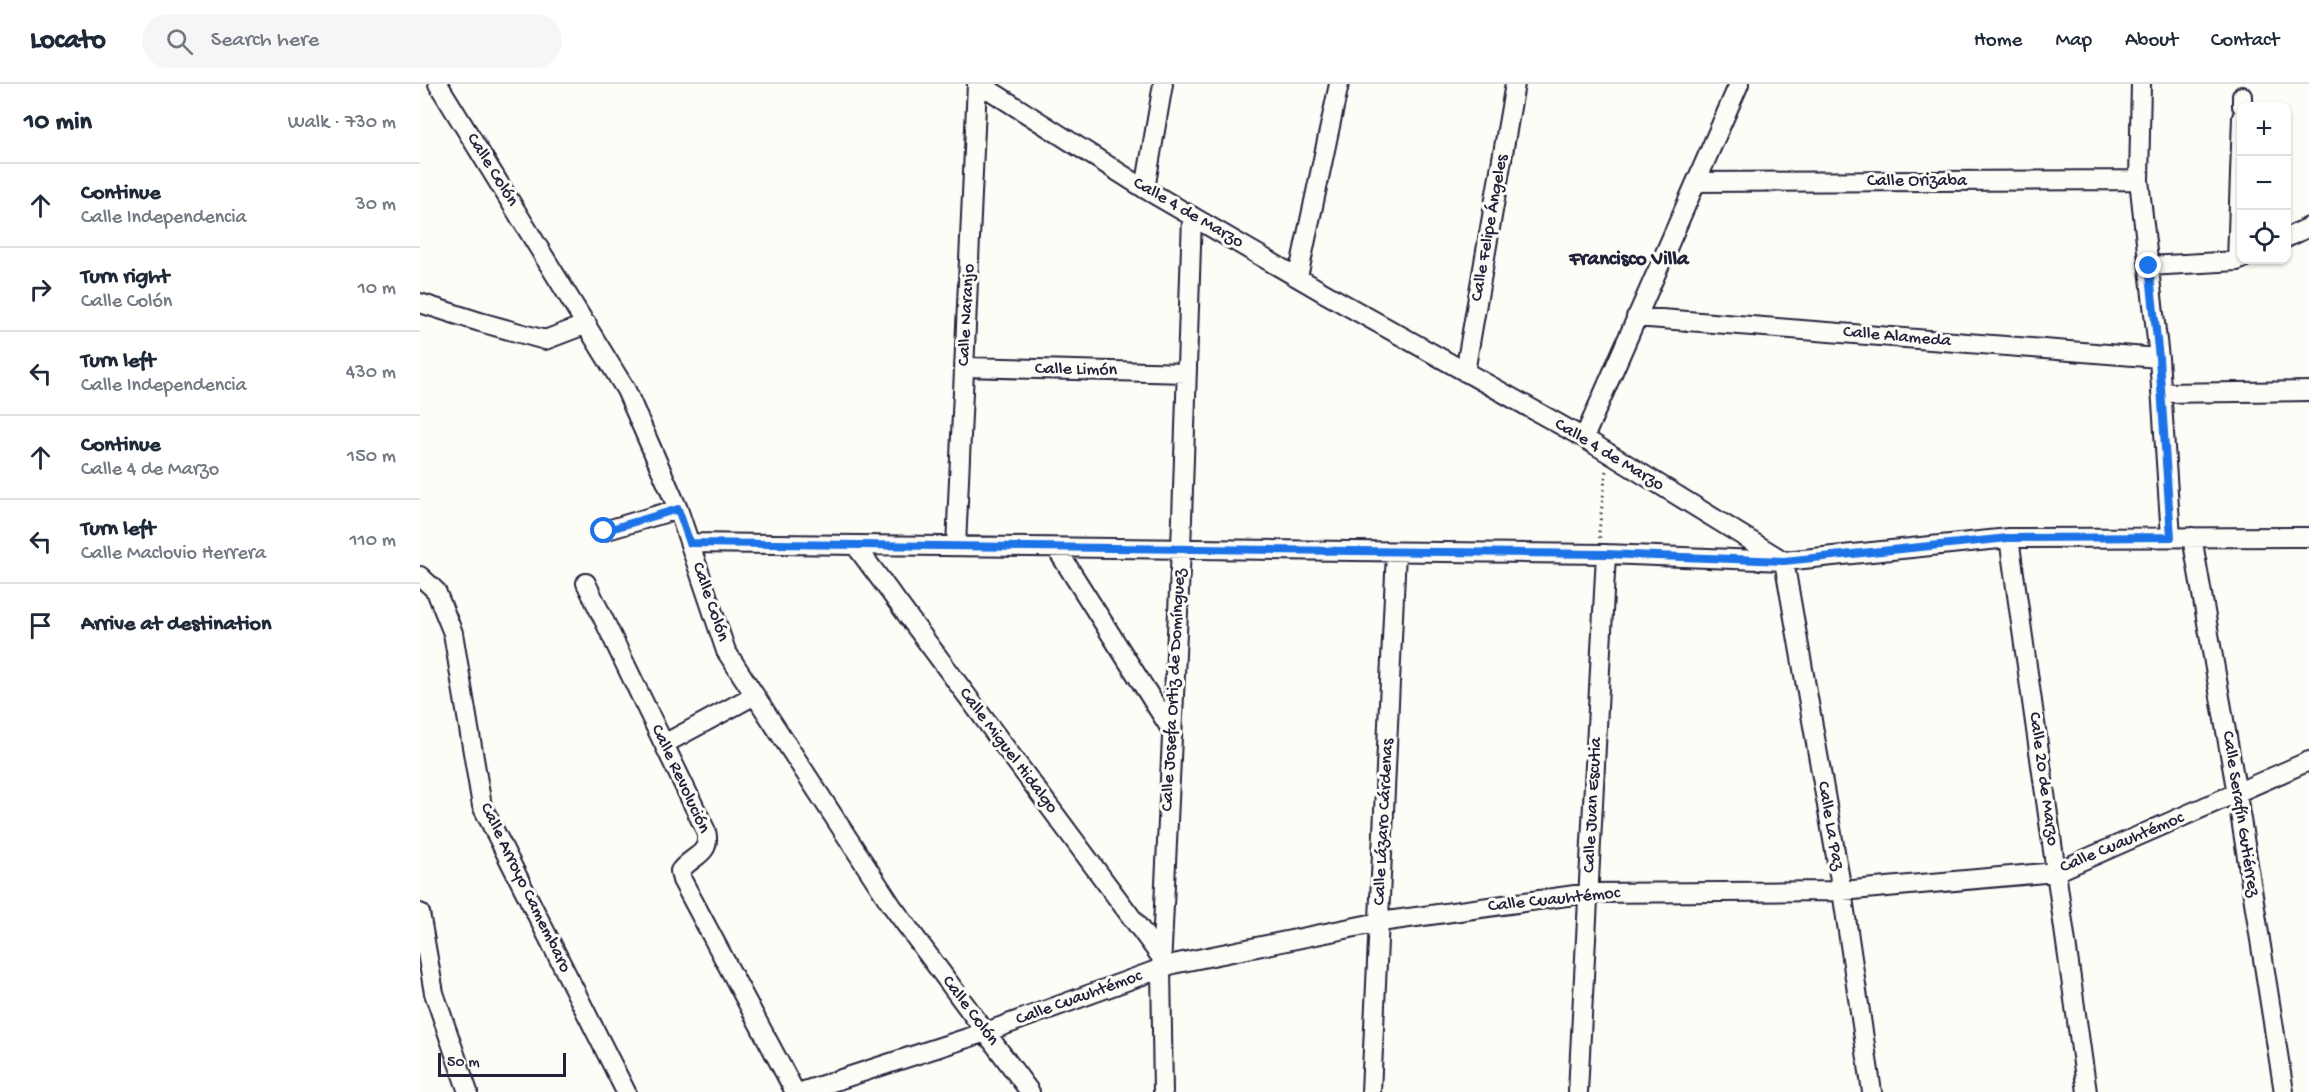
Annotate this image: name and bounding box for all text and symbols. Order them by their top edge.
search box [142,14,562,68]
text: Locato [30,25,106,58]
icon: search [163,25,196,58]
text: Search here [211,28,319,54]
text: Home [1974,29,2022,54]
text: Map [2055,29,2092,54]
text: About [2125,29,2178,54]
text: Contact [2211,29,2279,54]
map controls [2237,102,2291,264]
button: + [2237,102,2291,156]
text: 10 min [24,108,92,139]
text: Walk · 730 m [288,112,396,135]
street label: Calle Colón [461,130,523,211]
street label: Calle Felipe Ángeles [1466,151,1513,303]
button: − [2237,156,2291,210]
street label: Calle Orizaba [1867,171,1968,192]
street label: Calle 4 de Marzo [1129,173,1247,253]
text: Continue [81,181,161,207]
icon: ahead [24,189,57,222]
text: 30 m [355,194,396,217]
text: Calle Independencia [81,207,247,230]
button: locate [2237,210,2291,264]
district label: Francisco Villa [1568,248,1690,273]
route end [2135,252,2161,278]
street label: Calle Naranjo [954,263,980,367]
text: Turn right [81,265,169,291]
icon: right [24,273,57,306]
text: 10 m [358,278,396,301]
text: Calle Colón [81,291,172,314]
street label: Calle Alameda [1842,322,1953,352]
text: Turn left [81,349,155,375]
icon: left [24,357,57,390]
street label: Calle Limón [1035,359,1118,381]
text: 430 m [346,362,396,385]
text: Calle Independencia [81,375,247,398]
street label: Calle 4 de Marzo [1550,414,1668,496]
text: Continue [81,433,161,459]
icon: ahead [24,441,57,474]
text: 150 m [347,446,396,469]
text: Calle 4 de Marzo [81,459,219,482]
text: Turn left [81,517,155,543]
route start [590,517,616,543]
icon: left [24,525,57,558]
text: 110 m [350,530,396,553]
text: Calle Maclovio Herrera [81,543,266,566]
street label: Calle Colón [687,560,733,645]
street label: Calle Josefa Ortiz de Domínguez [1157,567,1191,812]
icon: arrive [24,609,57,642]
text: Arrive at destination [81,612,271,638]
street label: Calle Miguel Hidalgo [954,684,1062,818]
street label: Calle 20 de Marzo [2023,711,2063,847]
street label: Calle Revolución [646,721,715,837]
street label: Calle Serafín Gutiérrez [2217,729,2264,900]
street label: Calle Juan Escutia [1579,736,1607,873]
street label: Calle Lázaro Cárdenas [1369,737,1399,906]
street label: Calle La Paz [1812,780,1848,873]
street label: Calle Arroyo Camembaro [475,800,575,976]
street label: Calle Cuauhtémoc [2057,807,2188,879]
street label: Calle Cuauhtémoc [1487,883,1622,917]
street label: Calle Cuauhtémoc [1013,965,1146,1031]
street label: Calle Colón [937,972,1003,1050]
scale bar [438,1050,566,1078]
text: 50 m [447,1054,480,1073]

